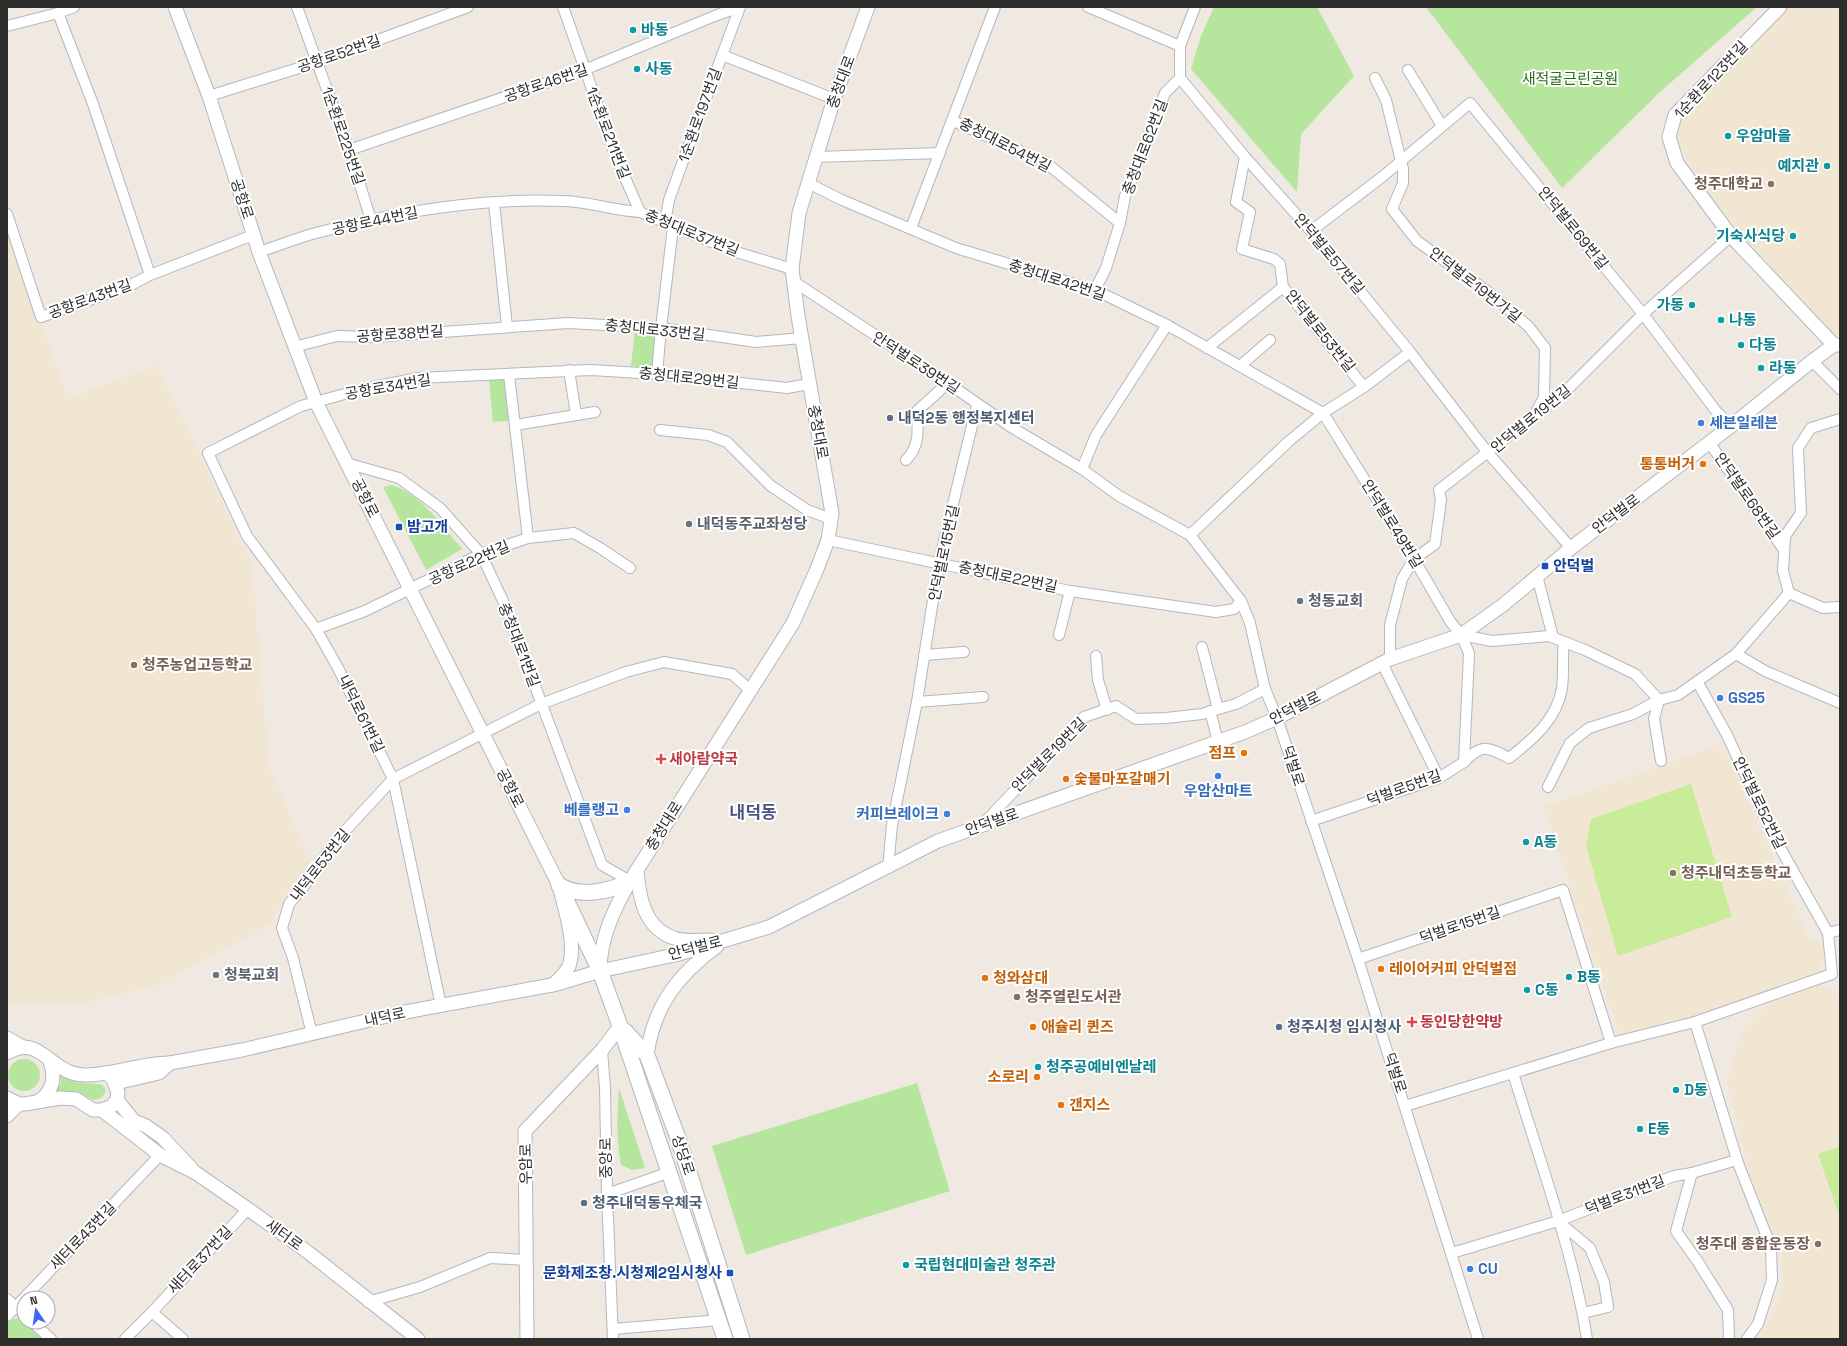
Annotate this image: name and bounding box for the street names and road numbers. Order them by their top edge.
street label: 공항로52번길 [295,30,383,77]
street label: 1순환로123번길 [1670,37,1752,123]
street label: 충청대로 [822,53,859,111]
street label: 공항로46번길 [501,59,590,106]
street label: 1순환로197번길 [674,65,725,165]
street label: 1순환로225번길 [318,84,369,187]
street label: 1순환로211번길 [582,84,635,181]
street label: 충청대로62번길 [1118,96,1171,197]
street label: 충청대로54번길 [956,113,1055,176]
street label: 공항로 [227,176,258,221]
street label: 안덕벌로69번길 [1534,182,1613,273]
street label: 공항로44번길 [330,202,420,239]
street label: 충청대로37번길 [642,205,742,260]
street label: 안덕벌로57번길 [1290,209,1369,298]
street label: 안덕벌로19번가길 [1425,243,1525,327]
street label: 충청대로42번길 [1006,255,1108,304]
street label: 공항로43번길 [45,275,134,322]
street label: 안덕벌로53번길 [1281,286,1360,376]
street label: 충청대로33번길 [604,315,706,344]
street label: 공항로38번길 [356,321,444,346]
street label: 안덕벌로39번길 [869,327,964,398]
street label: 충청대로29번길 [638,363,740,392]
street label: 공항로34번길 [343,370,433,403]
street label: 안덕벌로19번길 [1487,380,1575,457]
street label: 충청대로 [804,403,833,461]
street label: 안덕벌로68번길 [1711,449,1784,543]
street label: 공항로 [348,475,383,521]
street label: 안덕벌로49번길 [1358,476,1427,572]
street label: 안덕벌로 [1588,489,1643,538]
street label: 안덕벌로15번길 [924,503,963,603]
street label: 공항로22번길 [425,536,512,589]
street label: 충청대로22번길 [957,557,1059,596]
street label: 충청대로1번길 [495,600,544,690]
street label: 내덕로61번길 [334,672,388,756]
street label: 안덕벌로 [1266,687,1324,729]
street label: 안덕벌로19번길 [1007,713,1090,796]
street label: 덕벌로 [1278,743,1309,788]
street label: 안덕벌로52번길 [1729,753,1790,852]
street label: 공항로 [493,765,528,811]
street label: 덕벌로5번길 [1364,765,1444,810]
street label: 충청대로 [641,797,686,854]
street label: 안덕벌로 [963,804,1021,839]
street label: 내덕로53번길 [285,825,354,905]
street label: 덕벌로15번길 [1417,902,1503,947]
street label: 안덕벌로 [666,931,724,964]
street label: 내덕로 [363,1003,407,1030]
street label: 덕벌로 [1380,1050,1411,1095]
street label: 상당로 [668,1132,699,1177]
street label: 중앙로 [596,1137,615,1179]
street label: 우암로 [516,1143,535,1185]
street label: 덕벌로31번길 [1582,1171,1667,1218]
street label: 새터로43번길 [45,1198,120,1274]
street label: 새터로 [262,1215,307,1254]
street label: 새터로37번길 [163,1222,236,1298]

